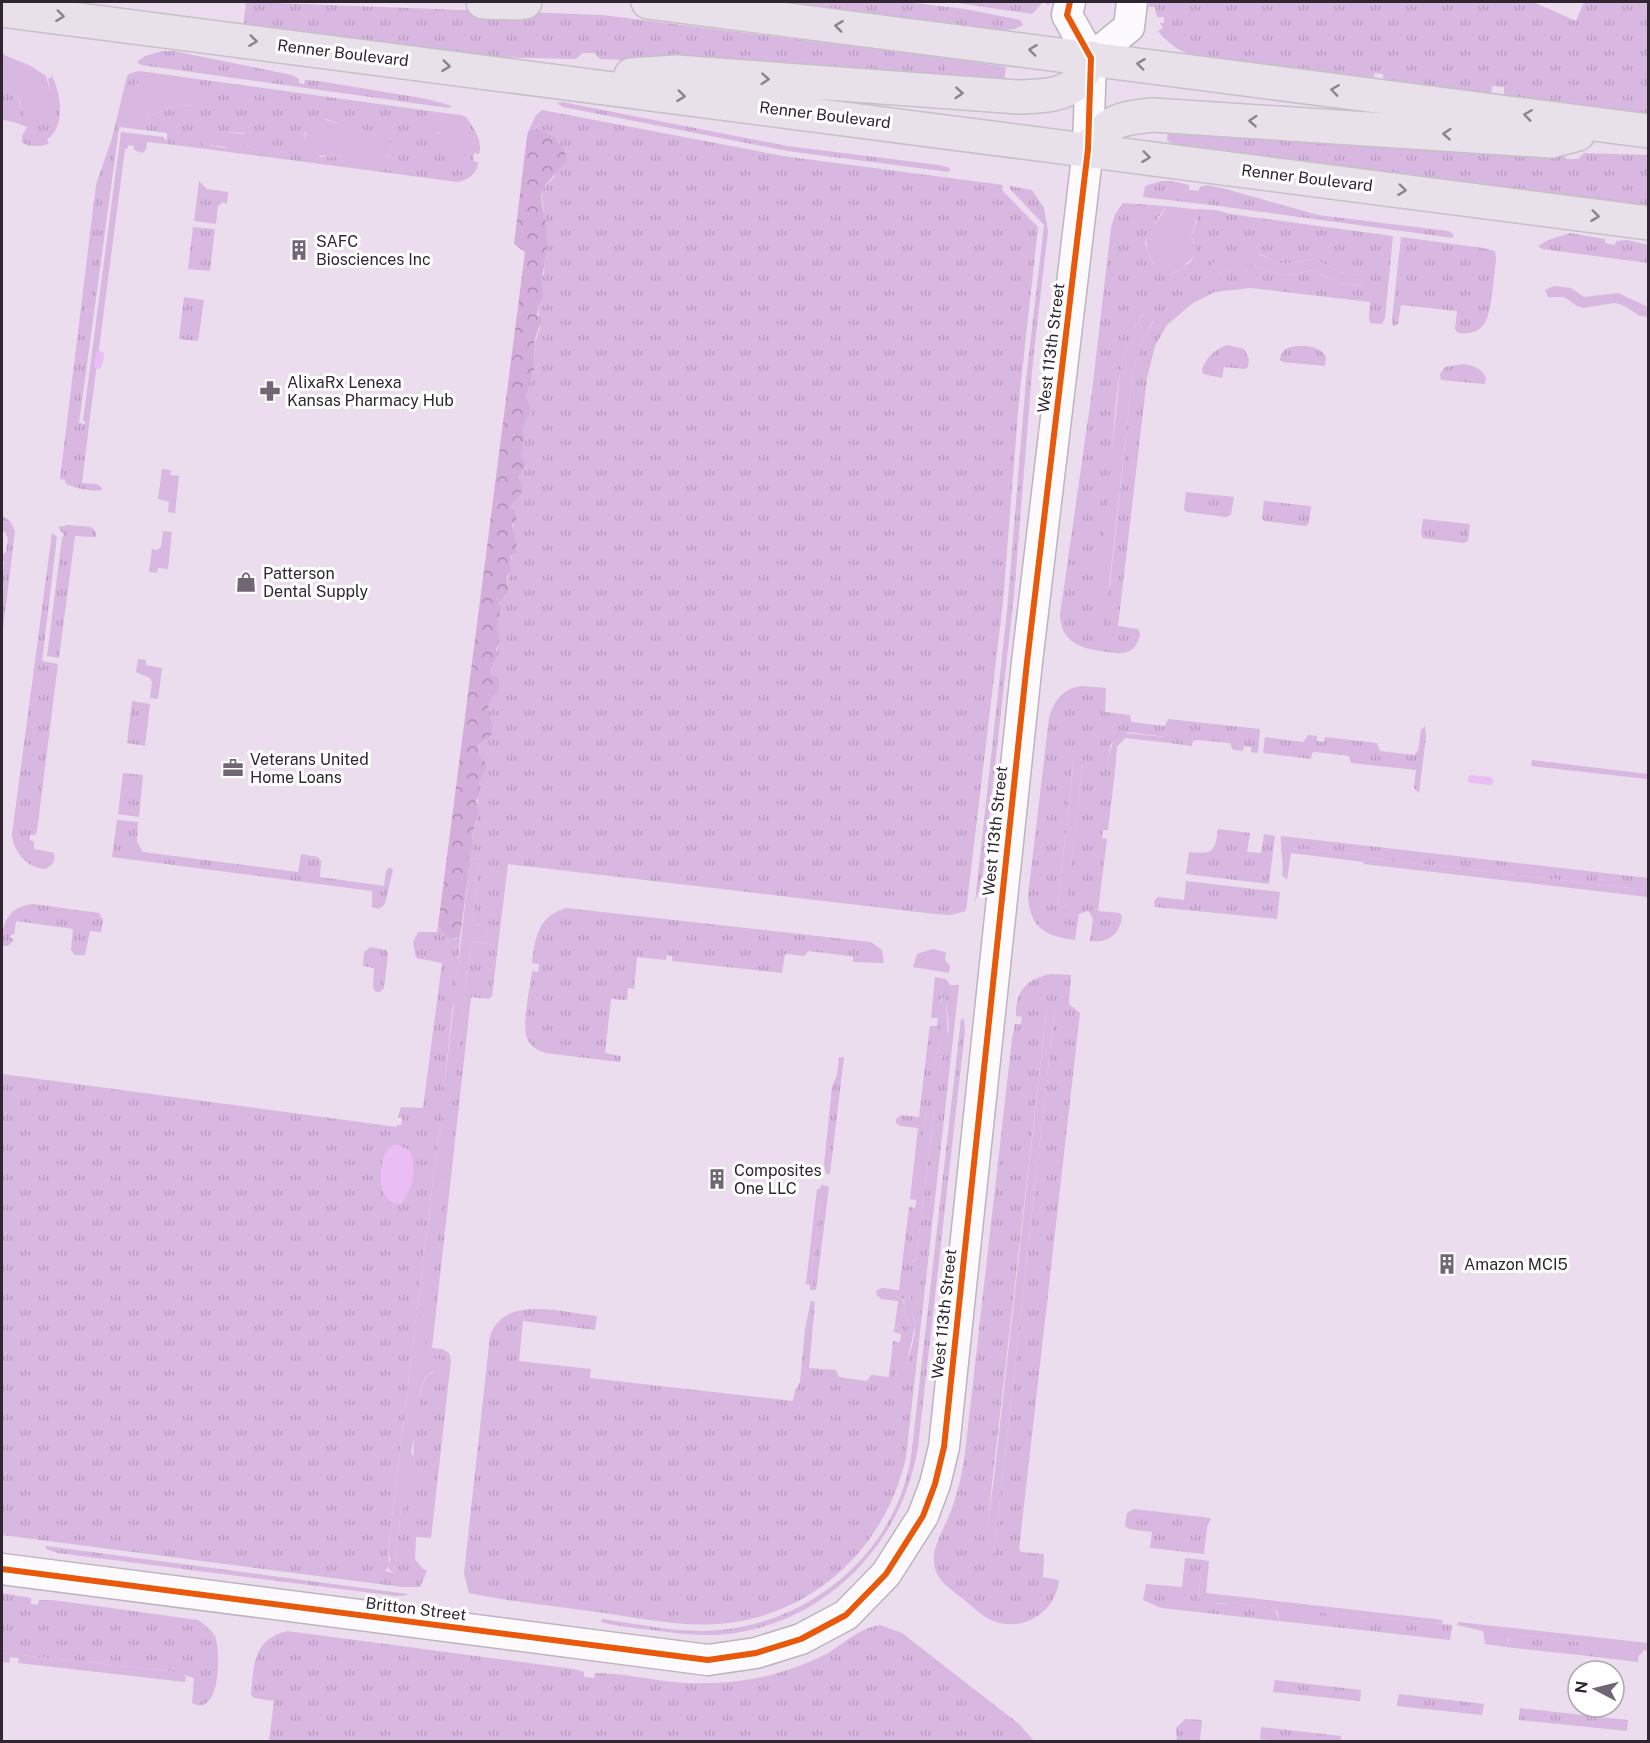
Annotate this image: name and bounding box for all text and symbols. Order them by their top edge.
one-way arrow [55,10,64,22]
one-way arrow [835,20,844,32]
one-way arrow [248,34,258,47]
street label: Renner Boulevard [276,36,410,70]
one-way arrow [1028,45,1037,57]
one-way arrow [442,59,451,72]
one-way arrow [1137,59,1146,71]
one-way arrow [760,72,769,85]
one-way arrow [1330,84,1339,96]
one-way arrow [955,86,964,99]
one-way arrow [677,90,686,102]
street label: Renner Boulevard [758,98,892,132]
one-way arrow [1523,110,1533,122]
one-way arrow [1248,115,1257,128]
one-way arrow [1443,128,1452,141]
one-way arrow [1142,150,1151,162]
street label: Renner Boulevard [1240,161,1374,195]
one-way arrow [1397,184,1407,196]
one-way arrow [1591,209,1600,221]
place label: SAFC Biosciences Inc [316,232,431,269]
building icon: SAFC Biosciences Inc [287,238,311,262]
street label: West 113th Street [1034,282,1068,414]
place label: AlixaRx Lenexa Kansas Pharmacy Hub [287,373,454,410]
pharmacy icon: AlixaRx Lenexa Kansas Pharmacy Hub [258,379,282,403]
place label: Patterson Dental Supply [263,564,368,601]
shop icon: Patterson Dental Supply [234,570,258,594]
place label: Veterans United Home Loans [250,750,369,787]
office icon: Veterans United Home Loans [221,756,245,780]
street label: West 113th Street [979,765,1011,897]
place label: Composites One LLC [734,1161,822,1198]
building icon: Composites One LLC [705,1167,729,1191]
street label: West 113th Street [928,1248,960,1380]
building icon: Amazon MCI5 [1435,1252,1459,1276]
place label: Amazon MCI5 [1464,1255,1568,1274]
street label: Britton Street [365,1593,467,1625]
north arrow [1566,1659,1626,1719]
text: N [1571,1680,1592,1695]

